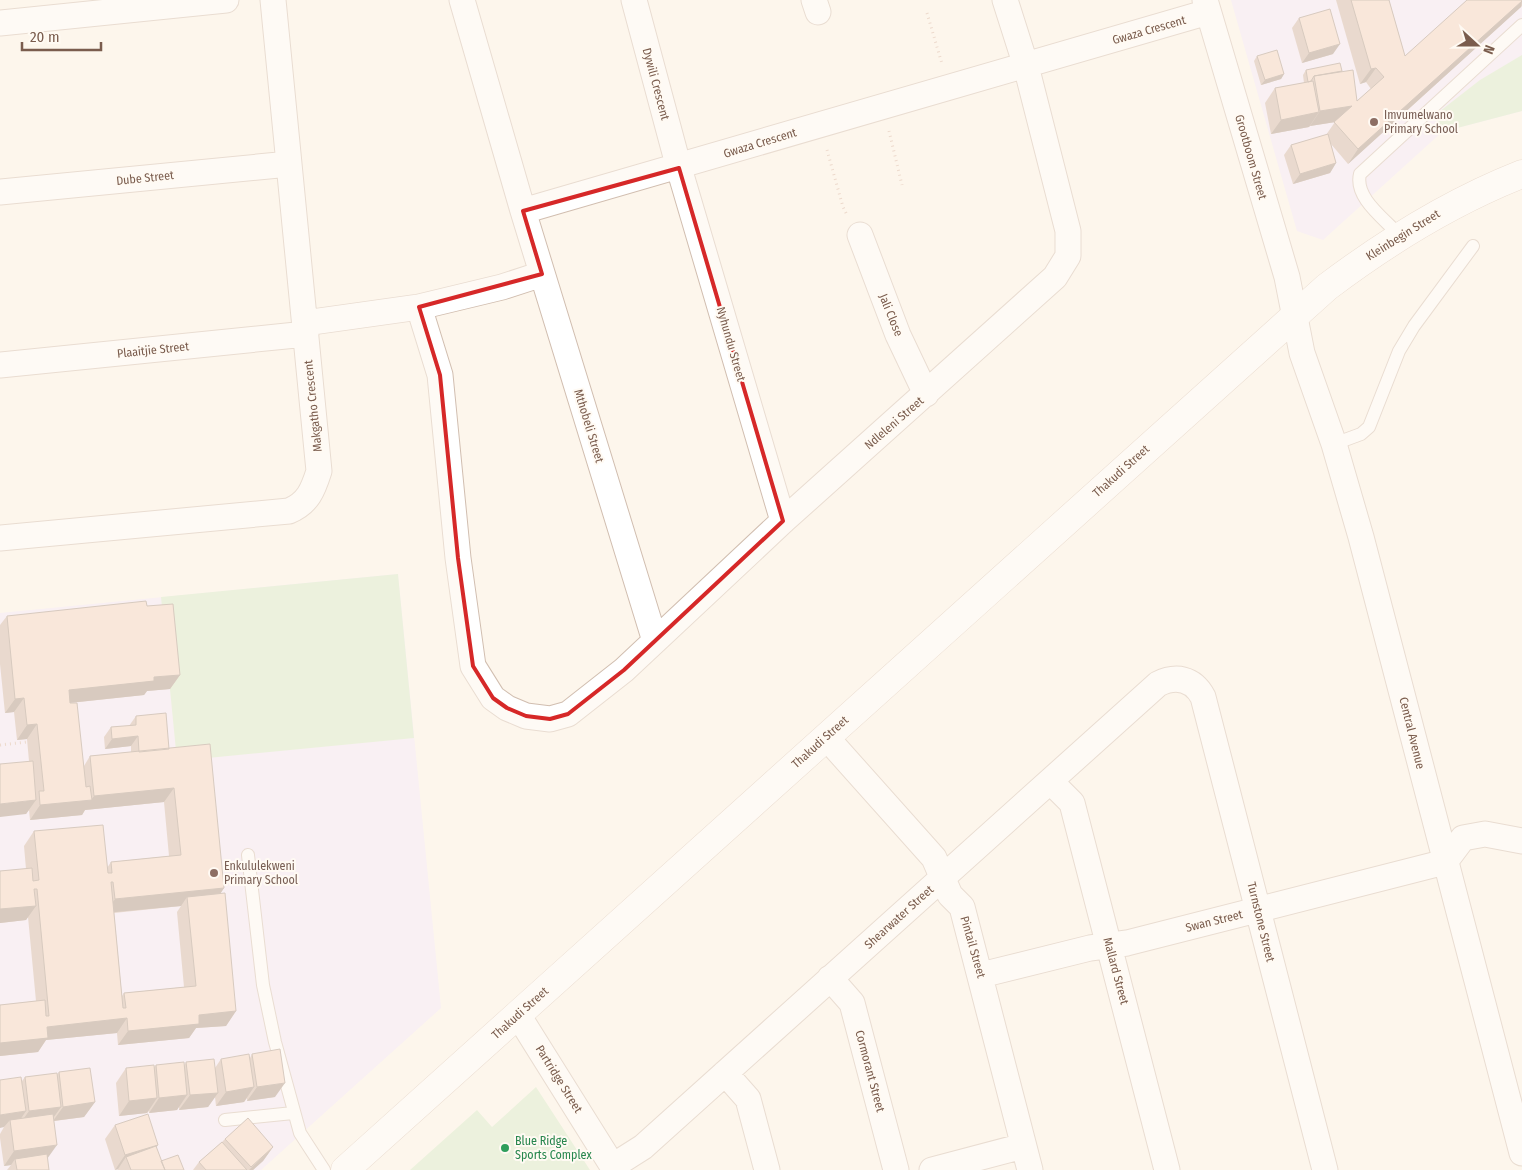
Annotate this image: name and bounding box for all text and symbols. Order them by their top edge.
street label: Gwaza Crescent [1111,13,1187,47]
scale bar [22,20,101,52]
north arrow [1452,20,1502,70]
text: 20 m [30,28,60,46]
text: N [1479,43,1498,56]
street label: Dywili Crescent [640,46,672,122]
place label: Imvumelwano Primary School [1384,108,1458,136]
street label: Grootboom Street [1232,113,1270,201]
marker: Imvumelwano Primary School [1368,116,1380,128]
street label: Gwaza Crescent [722,125,798,161]
street label: Dube Street [115,168,175,188]
street label: Kleinbegin Street [1364,207,1443,263]
street label: Jali Close [876,292,906,338]
street label: Nyhundu Street [714,305,748,383]
street label: Plaaitjie Street [116,339,190,361]
street label: Makgatho Crescent [301,359,325,453]
street label: Mthobeli Street [571,388,607,464]
street label: Ndleleni Street [862,394,926,452]
street label: Thakudi Street [1090,442,1152,500]
street label: Central Avenue [1396,696,1428,770]
street label: Thakudi Street [789,713,851,771]
place label: Enkululekweni Primary School [224,859,298,887]
marker: Enkululekweni Primary School [208,867,220,879]
street label: Turnstone Street [1244,881,1278,963]
street label: Shearwater Street [862,882,936,952]
street label: Swan Street [1184,907,1244,935]
street label: Pintail Street [957,914,989,980]
street label: Mallard Street [1100,936,1132,1006]
street label: Thakudi Street [489,984,551,1042]
street label: Cormorant Street [852,1029,888,1114]
street label: Partridge Street [533,1043,585,1115]
place label: Blue Ridge Sports Complex [515,1134,592,1162]
marker: Blue Ridge Sports Complex [499,1142,511,1154]

